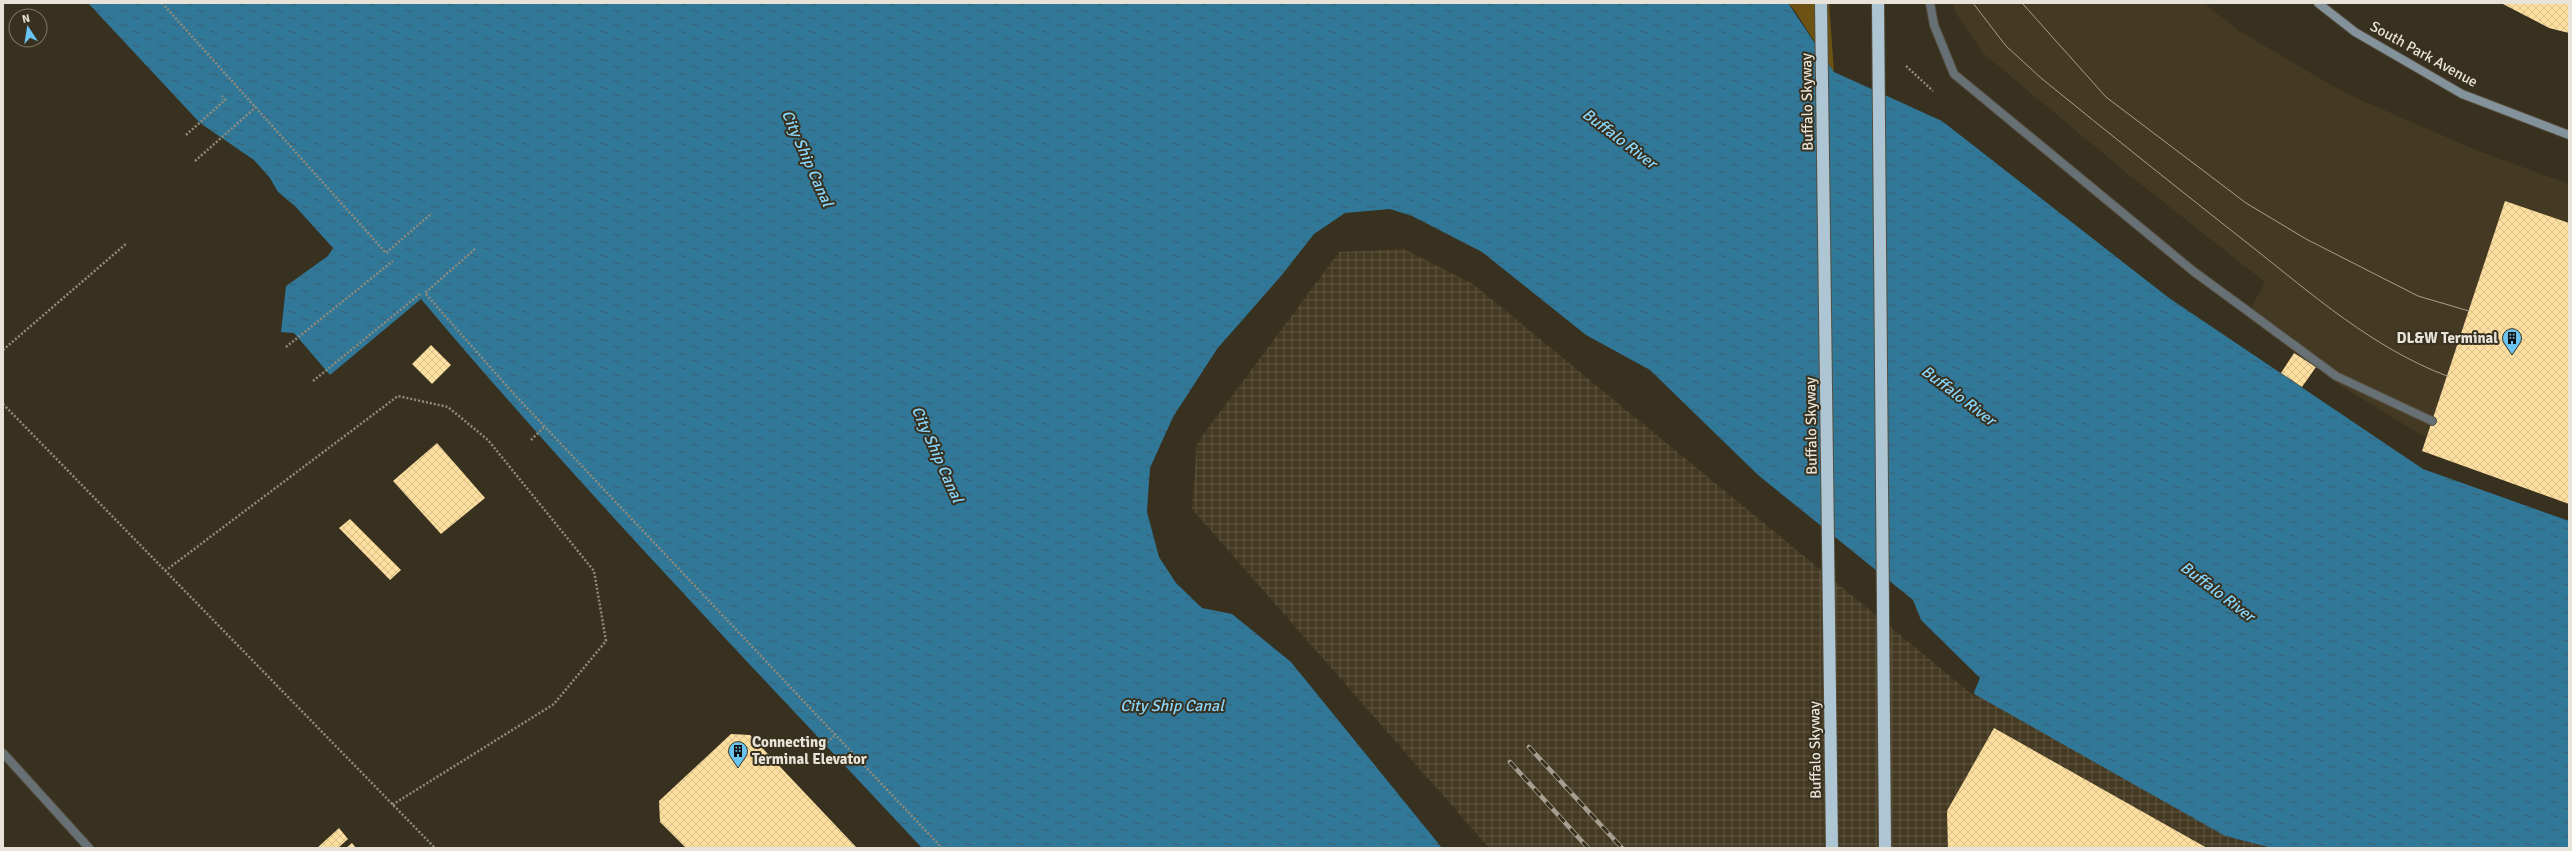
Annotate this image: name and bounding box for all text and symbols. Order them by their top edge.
north arrow [8,8,48,48]
text: N [21,12,31,26]
street label: South Park Avenue [2367,17,2481,91]
street label: Buffalo Skyway [1797,53,1817,151]
water label: Buffalo River [1578,104,1662,175]
water label: City Ship Canal [777,107,838,211]
building icon: DL&W Terminal [2501,327,2523,355]
place label: DL&W Terminal [2397,329,2498,347]
water label: Buffalo River [1917,361,2001,432]
street label: Buffalo Skyway [1801,377,1821,475]
water label: City Ship Canal [907,403,968,507]
water label: Buffalo River [2176,557,2260,628]
water label: City Ship Canal [1120,696,1225,716]
street label: Buffalo Skyway [1805,701,1825,799]
place label: Connecting Terminal Elevator [752,733,867,768]
building icon: Connecting Terminal Elevator [727,740,749,768]

